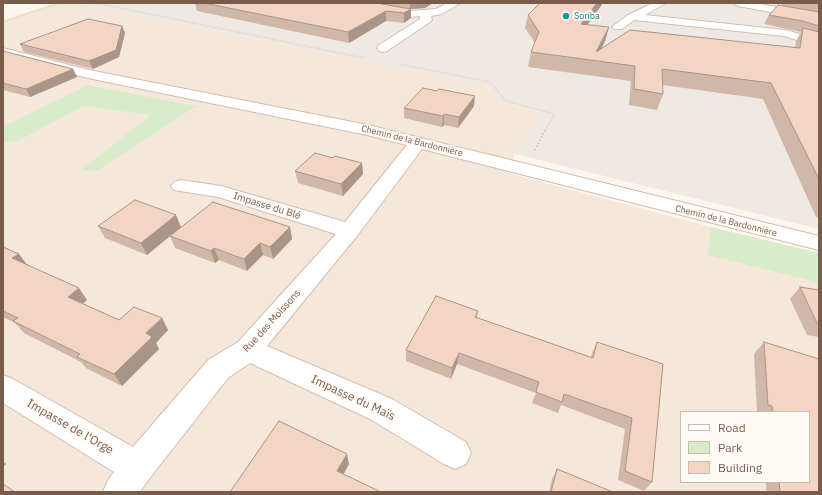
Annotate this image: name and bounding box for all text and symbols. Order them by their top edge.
marker: Soriba [561,11,571,21]
place label: Soriba [574,11,600,21]
street label: Chemin de la Bardonnière [360,123,464,159]
street label: Impasse du Blé [232,190,302,222]
street label: Chemin de la Bardonnière [674,203,778,239]
street label: Rue des Moissons [241,287,303,355]
street label: Impasse du Maïs [309,372,397,424]
street label: Impasse de l'Orge [24,396,116,458]
legend [680,411,810,483]
text: Road [718,420,746,435]
text: Park [718,440,742,455]
text: Building [718,460,762,475]

